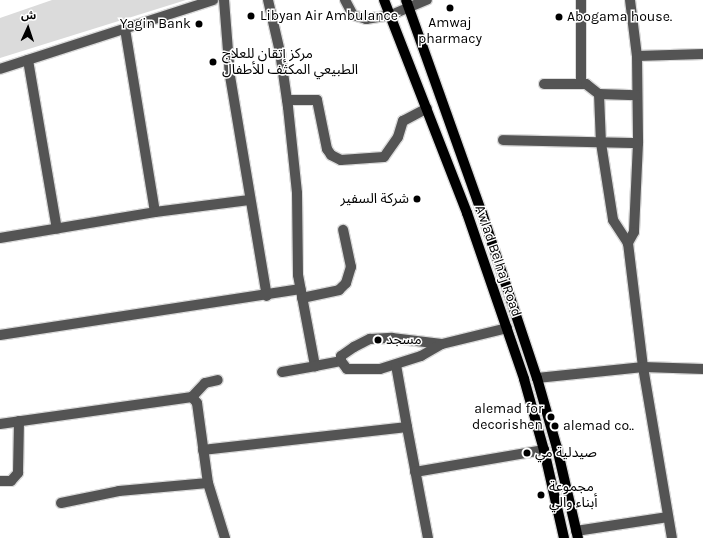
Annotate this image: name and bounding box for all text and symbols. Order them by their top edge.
marker: Amwaj pharmacy [445,3,455,13]
north arrow [8,8,48,48]
place label: Libyan Air Ambulance [260,8,398,24]
text: ش [21,9,37,22]
place label: Abogama house. [567,9,672,25]
marker: Libyan Air Ambulance [245,10,257,22]
marker: Abogama house. [554,12,564,22]
place label: Amwaj pharmacy [418,15,482,48]
place label: Yagin Bank [120,16,191,32]
marker: Yagin Bank [194,19,204,29]
place label: مركز إتقان للعلاج الطبيعي المكثف للأطفال [222,46,358,78]
marker: مركز إتقان للعلاج الطبيعي المكثف للأطفال [207,56,219,68]
place label: شركة السفير [341,191,409,207]
marker: شركة السفير [412,194,422,204]
street label: Awlad Belhaj Road [471,203,525,319]
place label: مسجد [386,332,422,348]
marker: مسجد [373,335,383,345]
place label: alemad for decorishen [472,401,543,434]
marker: alemad for decorishen [546,412,556,422]
place label: alemad co.. [563,418,634,434]
marker: alemad co.. [550,421,560,431]
place label: صيدلية مي [535,445,597,461]
marker: صيدلية مي [522,448,532,458]
place label: مجموعة أبناء والي [549,479,598,512]
marker: مجموعة أبناء والي [536,490,546,500]

